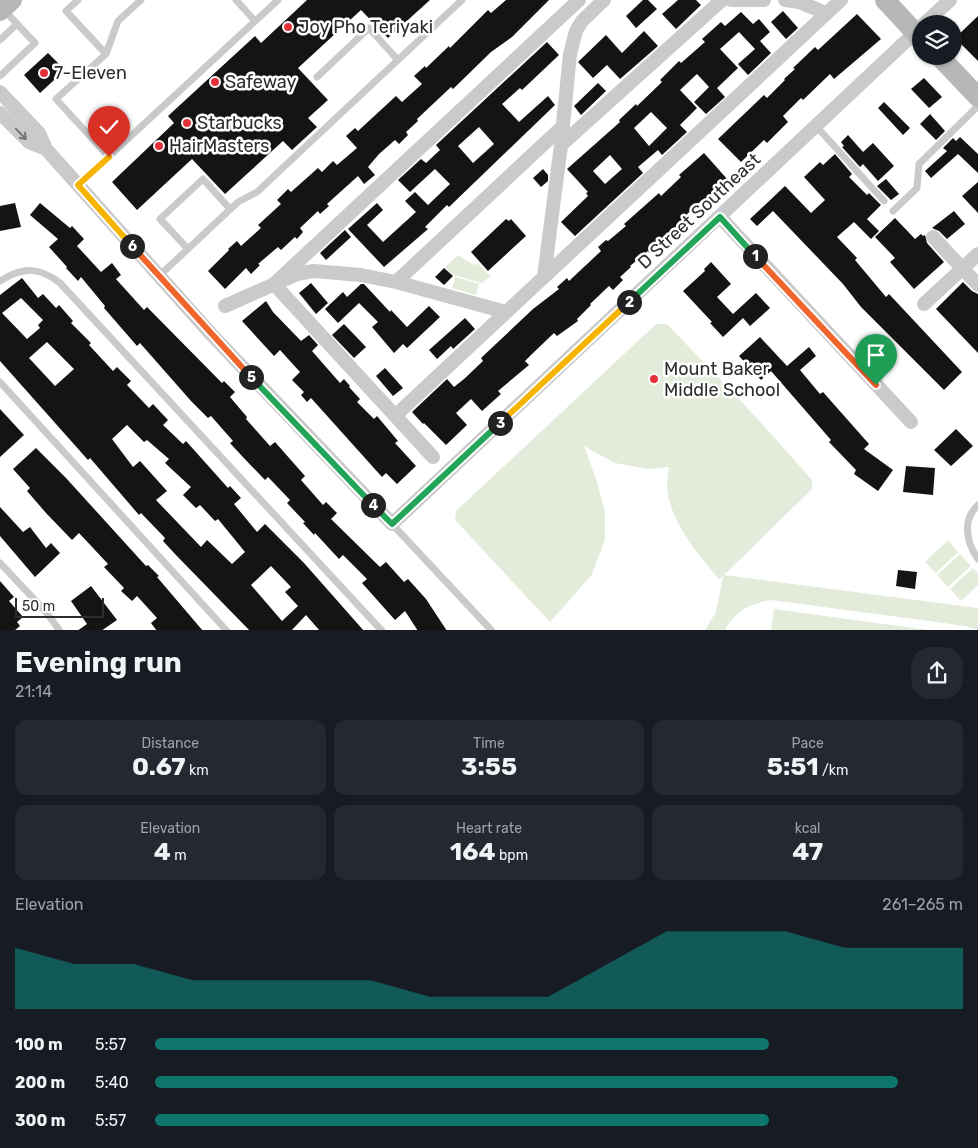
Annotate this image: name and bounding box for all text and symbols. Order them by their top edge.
map controls [912,15,962,65]
button: layers [912,15,962,65]
place label: Joy Pho Teriyaki [298,16,433,38]
marker: Joy Pho Teriyaki [282,21,294,33]
place label: 7-Eleven [54,62,127,84]
marker: 7-Eleven [38,67,50,79]
place label: Safeway [225,71,297,93]
marker: Safeway [209,76,221,88]
pin [88,106,130,157]
place label: Starbucks [197,112,282,134]
icon: check [95,113,123,141]
marker: Starbucks [181,117,193,129]
one-way arrow [15,128,27,140]
place label: HairMasters [169,135,270,157]
marker: HairMasters [153,140,165,152]
street label: D Street Southeast [633,148,765,274]
pin: 6 [120,234,144,258]
text: 6 [128,238,137,255]
pin: 1 [742,244,768,268]
text: 1 [752,248,759,265]
pin: 2 [616,290,642,314]
text: 2 [625,294,634,311]
pin [855,334,897,385]
icon: arrive [862,341,890,369]
place label: Mount Baker Middle School [664,358,780,401]
pin: 5 [238,364,264,390]
text: 5 [247,369,256,386]
marker: Mount Baker Middle School [648,373,660,385]
pin: 3 [488,410,512,436]
text: 3 [496,415,505,432]
pin: 4 [360,492,386,518]
text: 4 [369,497,378,514]
scale bar [15,596,104,619]
text: 50 m [22,598,55,615]
text: Evening run [15,646,182,679]
button: share [911,647,963,699]
text: 21:14 [15,682,52,701]
text: Distance [142,735,199,752]
text: Time [473,735,505,752]
text: Pace [792,735,824,752]
text: 0.67 [132,752,186,781]
text: 3:55 [461,752,517,781]
text: 5:51 [767,752,819,781]
text: km [186,762,209,779]
text: /km [819,762,849,779]
text: Elevation [140,820,200,837]
text: Heart rate [456,820,522,837]
text: kcal [795,820,821,837]
text: 4 [154,837,171,866]
text: 164 [450,837,496,866]
text: 47 [792,837,823,866]
text: m [171,847,187,864]
text: bpm [496,847,528,864]
text: Elevation [15,895,84,914]
text: 261–265 m [882,895,963,914]
text: 100 m [15,1035,63,1054]
text: 5:57 [95,1035,126,1054]
text: 200 m [15,1073,65,1092]
text: 5:40 [95,1073,129,1092]
text: 300 m [15,1111,65,1130]
text: 5:57 [95,1111,126,1130]

